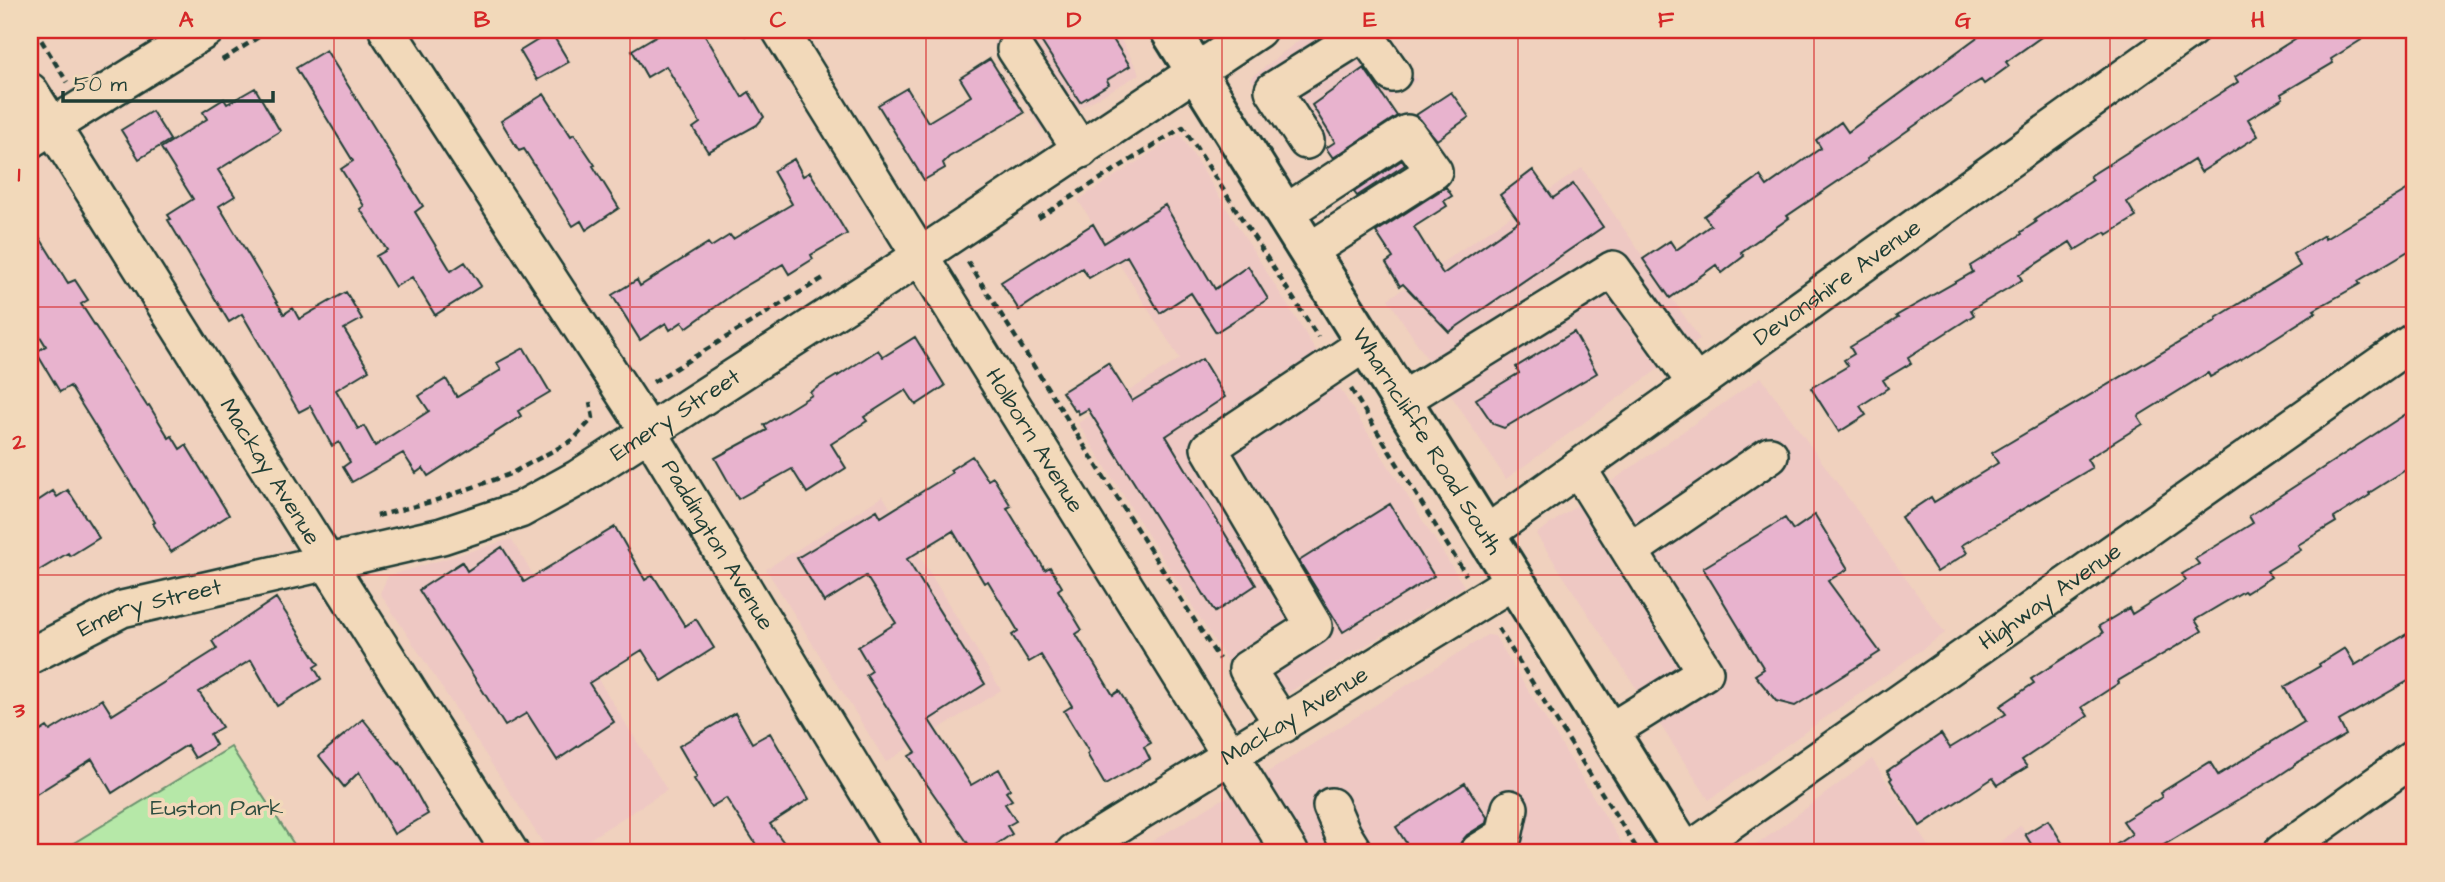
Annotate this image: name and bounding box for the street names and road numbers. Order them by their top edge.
street label: Devonshire Avenue [1747,212,1928,354]
street label: Wharncliffe Road South [1344,322,1510,561]
street label: Emery Street [604,360,747,469]
street label: Holborn Avenue [978,362,1092,519]
street label: Mackay Avenue [212,392,328,551]
street label: Paddington Avenue [653,454,782,636]
street label: Highway Avenue [1972,535,2128,658]
street label: Emery Street [72,571,225,645]
street label: Mackay Avenue [1215,658,1374,774]

